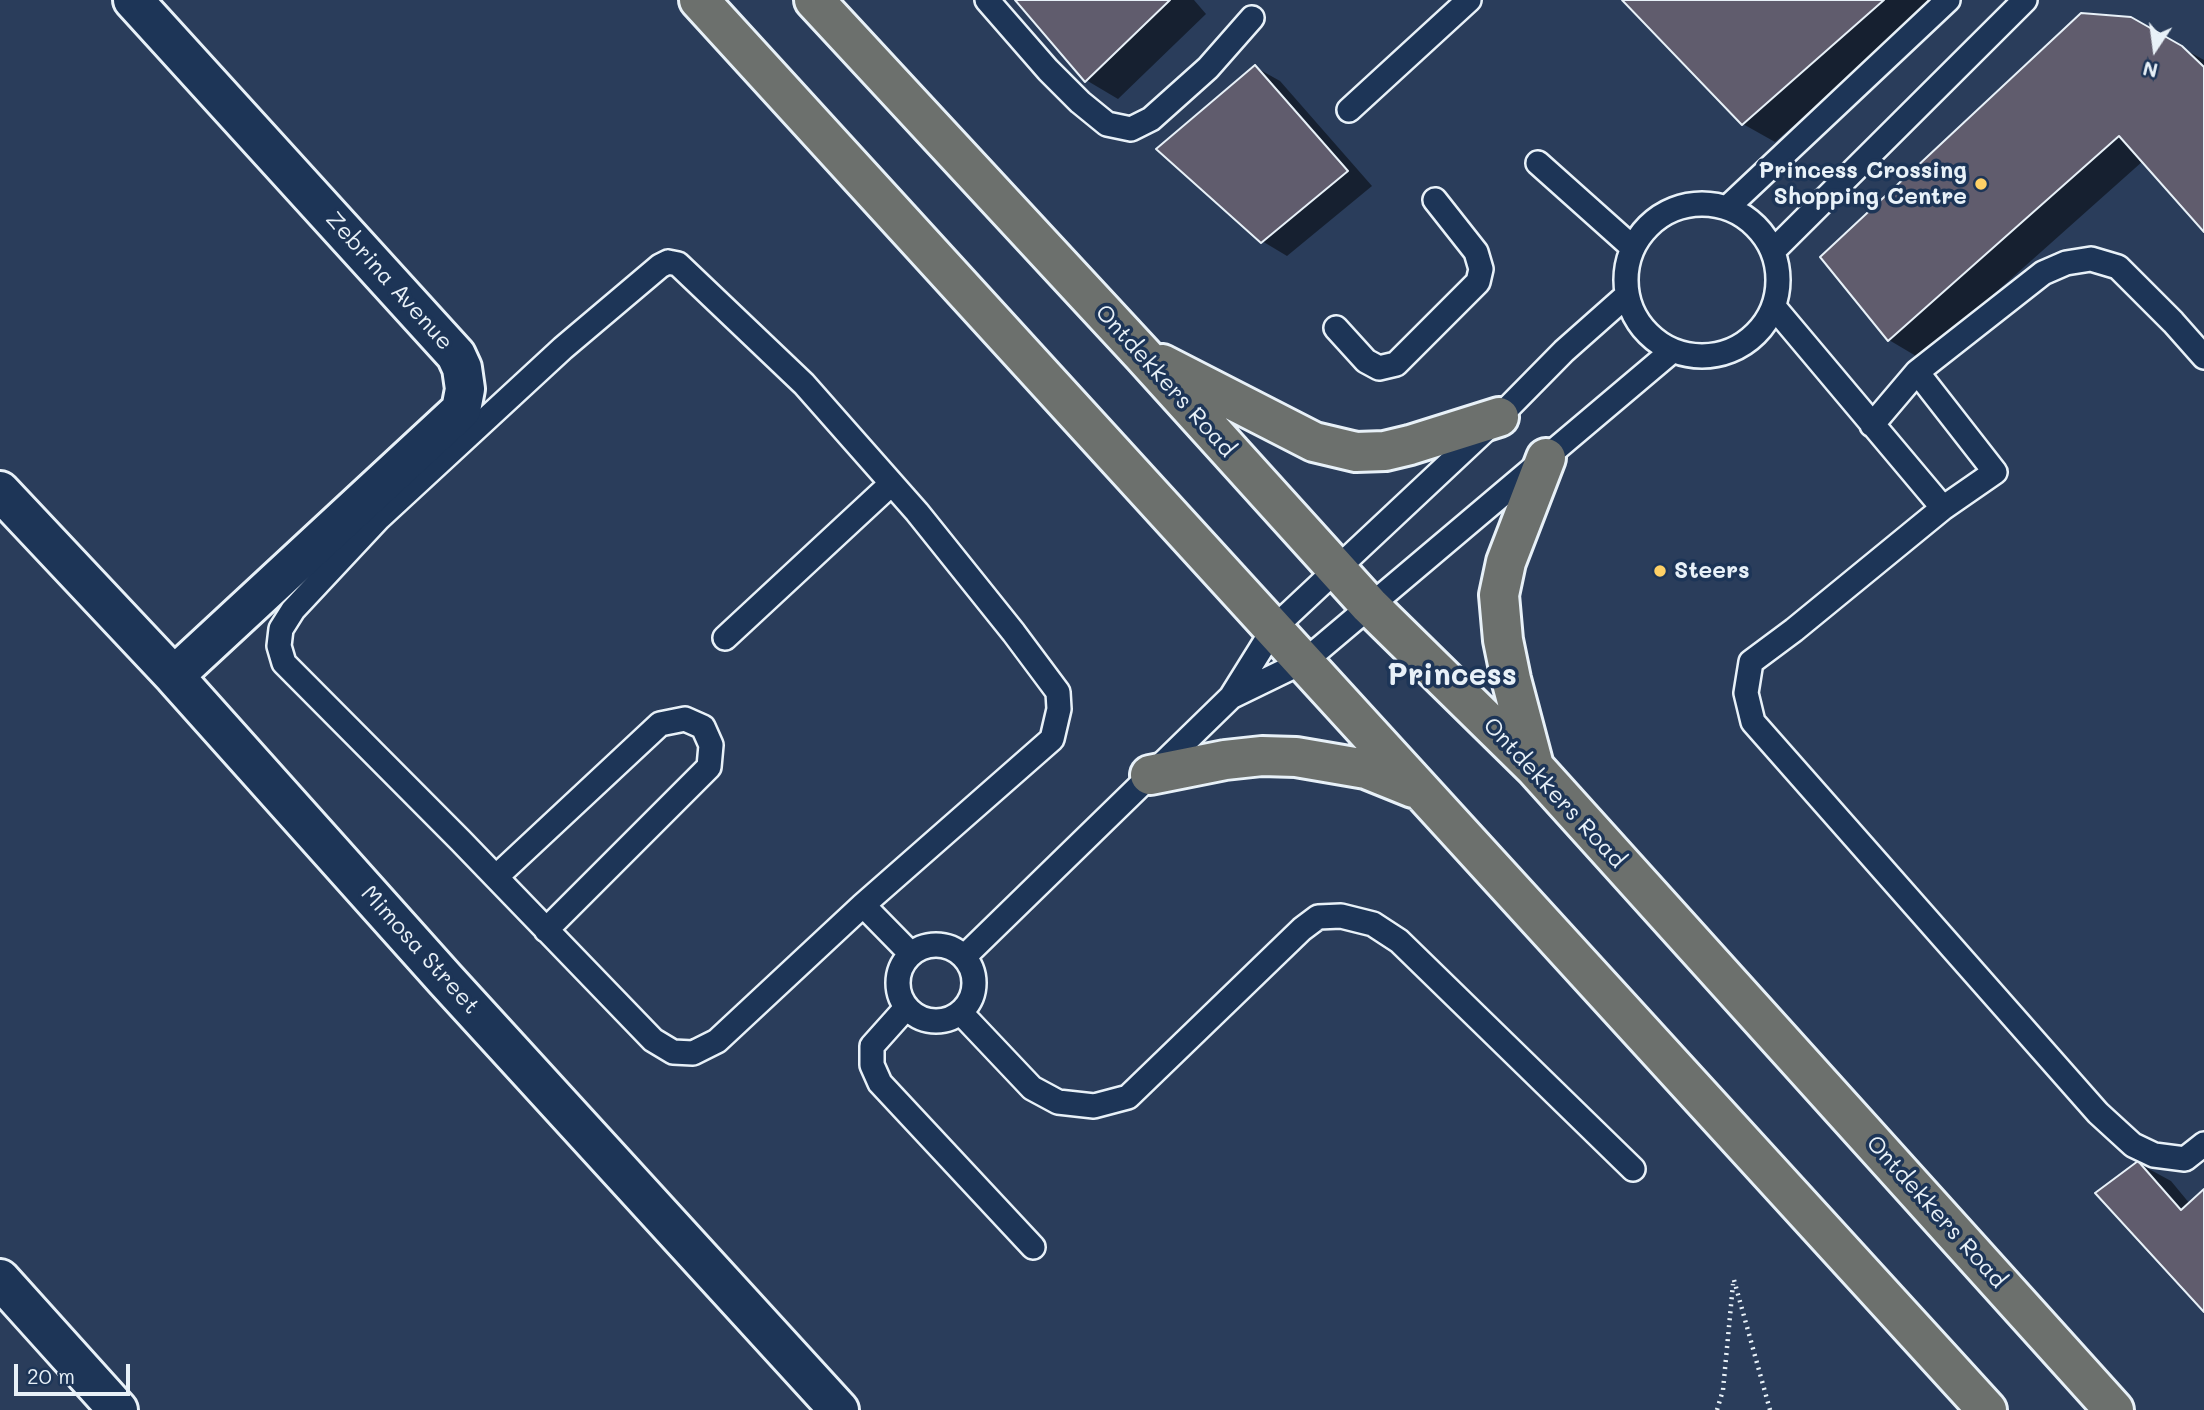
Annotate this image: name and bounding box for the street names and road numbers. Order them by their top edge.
street label: Zebrina Avenue [320,206,458,356]
street label: Ontdekkers Road [1089,299,1241,463]
street label: Ontdekkers Road [1477,712,1631,874]
street label: Mimosa Street [355,880,485,1020]
street label: Ontdekkers Road [1860,1130,2012,1294]

